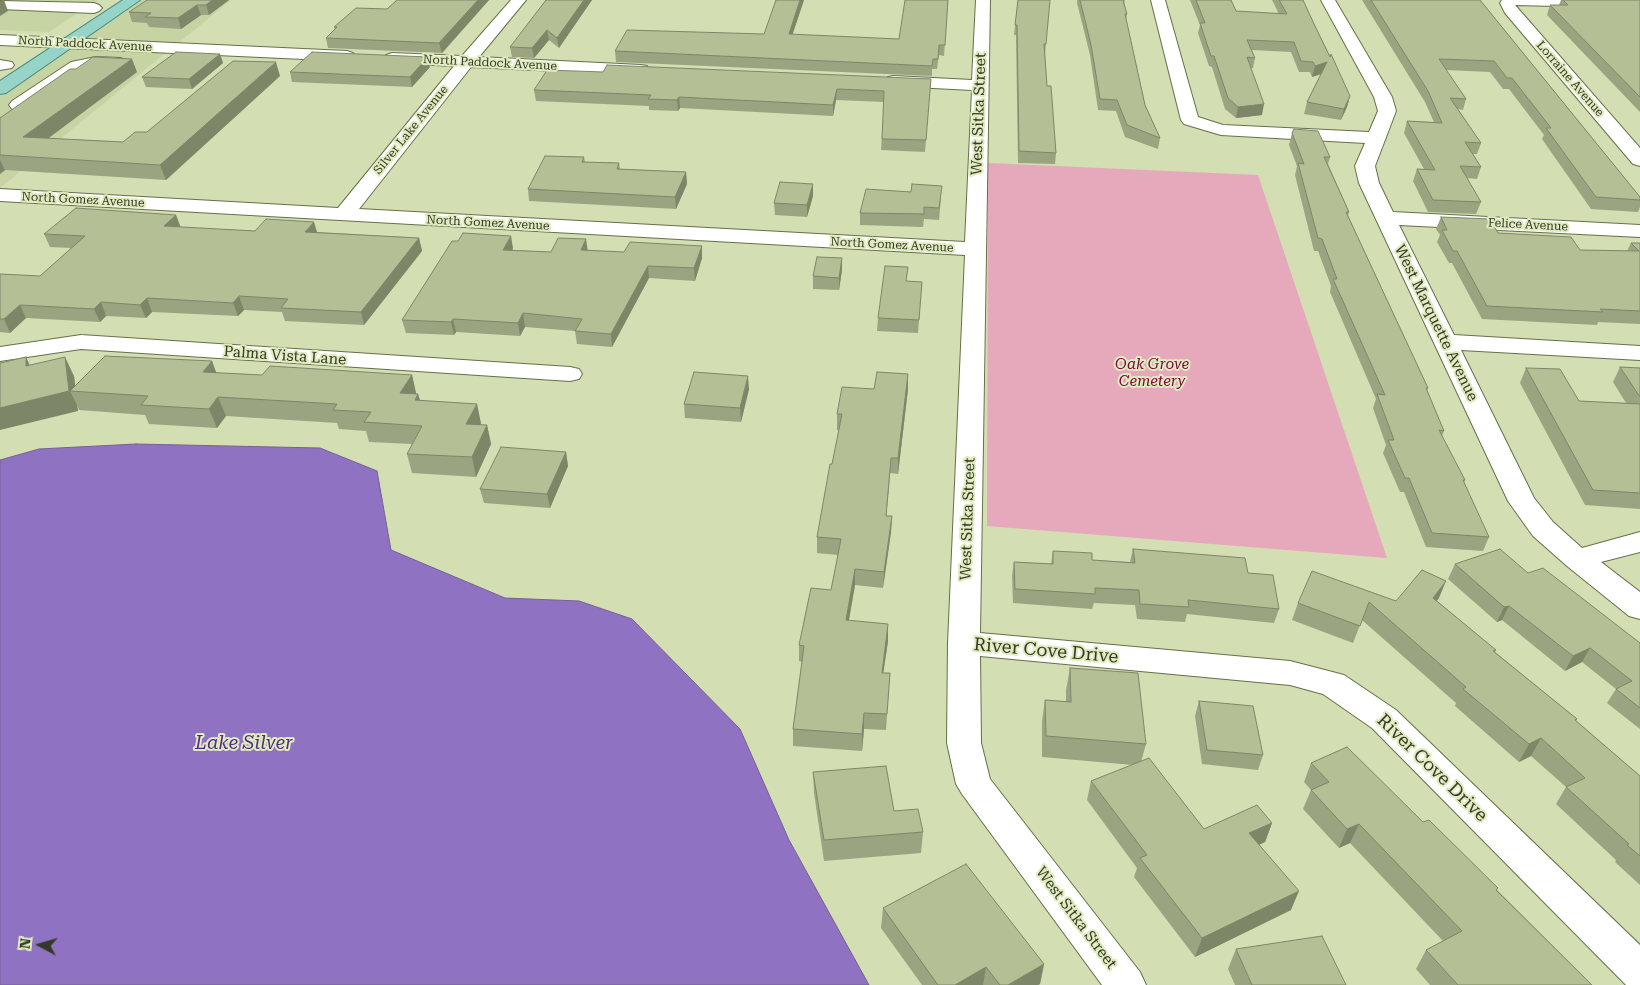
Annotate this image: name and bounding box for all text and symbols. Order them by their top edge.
street label: North Paddock Avenue [18,33,152,55]
street label: Lorraine Avenue [1533,38,1607,120]
street label: North Paddock Avenue [423,52,557,74]
street label: West Sitka Street [968,52,990,176]
street label: Silver Lake Avenue [371,83,451,177]
street label: North Gomez Avenue [21,190,145,210]
street label: North Gomez Avenue [426,213,550,233]
street label: Felice Avenue [1488,216,1568,234]
street label: North Gomez Avenue [830,235,954,255]
street label: West Marquette Avenue [1390,242,1482,404]
street label: Palma Vista Lane [223,343,347,369]
park label: Oak Grove Cemetery [1115,356,1189,391]
street label: West Sitka Street [957,457,979,581]
street label: River Cove Drive [973,634,1119,668]
street label: River Cove Drive [1372,710,1492,826]
water label: Lake Silver [195,732,293,754]
street label: West Sitka Street [1032,863,1120,973]
north arrow [15,920,65,970]
text: N [17,937,34,950]

